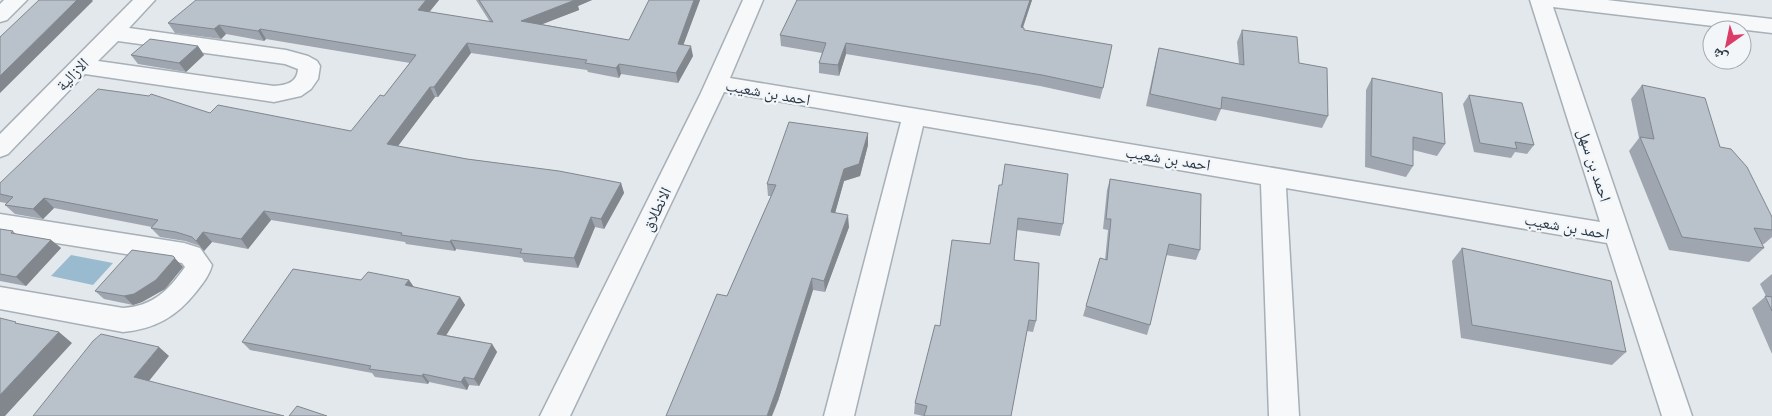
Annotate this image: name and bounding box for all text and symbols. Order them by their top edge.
north arrow [1702,20,1752,70]
text: ش [1709,44,1731,67]
street label: الازالية [51,53,93,95]
street label: احمد بن شعيب [724,75,812,110]
street label: احمد بن سهل [1573,126,1616,205]
street label: احمد بن شعيب [1124,141,1212,176]
street label: الانطلاق [637,184,676,235]
street label: احمد بن شعيب [1523,209,1611,244]

